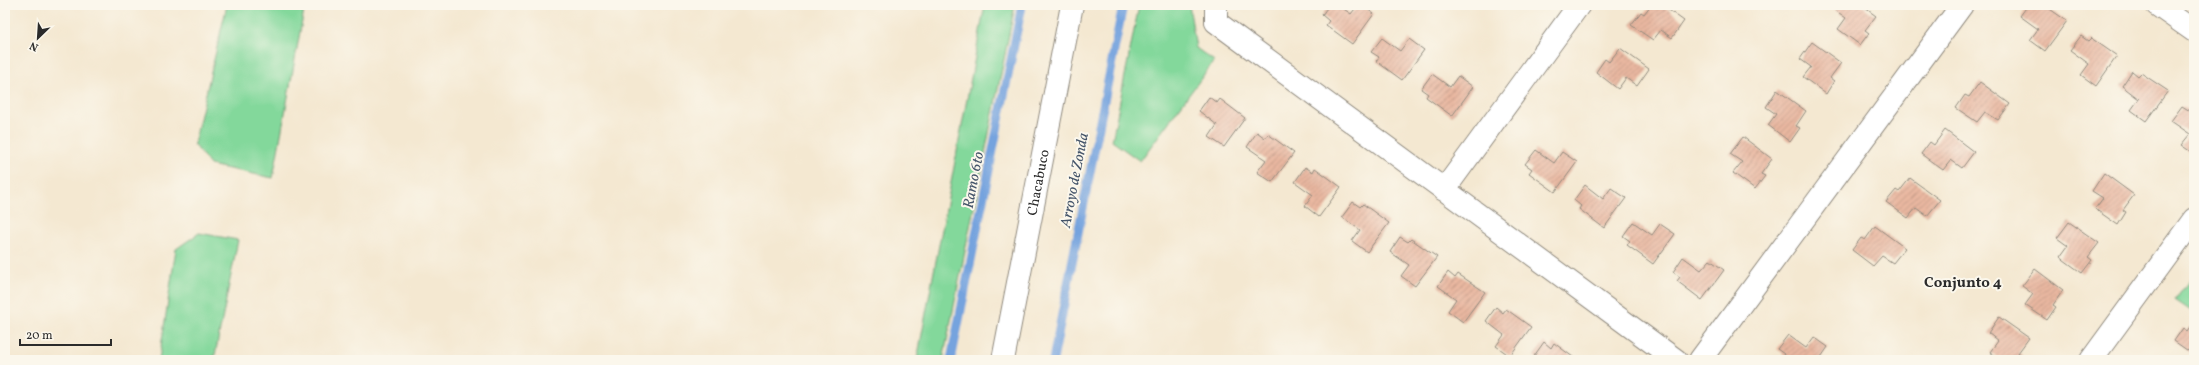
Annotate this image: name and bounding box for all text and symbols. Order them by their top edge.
north arrow [18,18,58,58]
text: N [28,37,41,54]
water label: Arroyo de Zonda [1056,131,1095,231]
street label: Chacabuco [1023,148,1055,217]
water label: Ramo 6to [959,150,990,210]
district label: Conjunto 4 [1924,273,2002,294]
scale bar [20,321,111,347]
text: 20 m [26,328,53,344]

